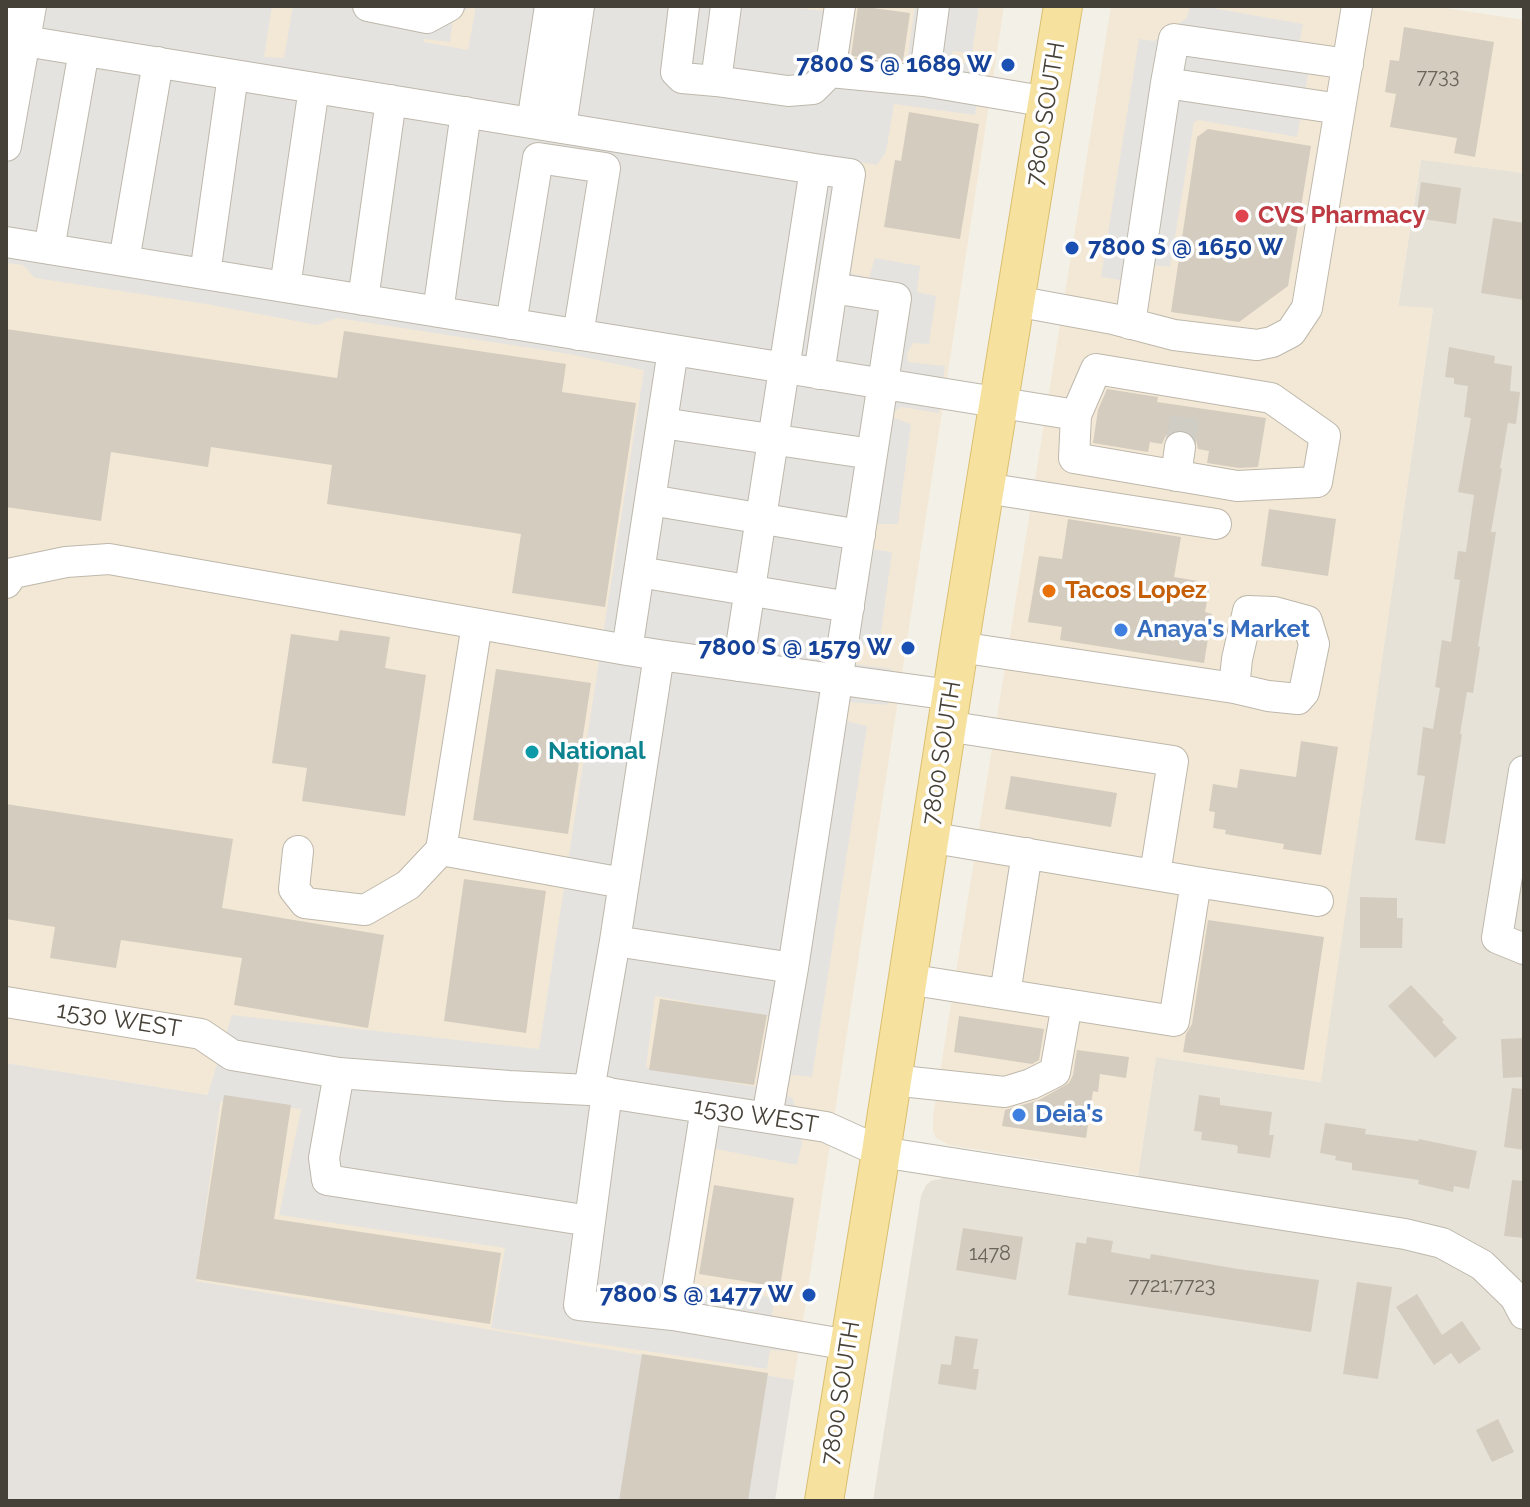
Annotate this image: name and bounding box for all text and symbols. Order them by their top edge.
street label: 7800 SOUTH [1020,40,1072,188]
place label: 7800 S @ 1689 W [796,51,992,79]
marker: 7800 S @ 1689 W [999,56,1017,74]
house number: 7733 [1417,65,1459,89]
place label: CVS Pharmacy [1258,202,1426,230]
marker: CVS Pharmacy [1233,207,1251,225]
place label: 7800 S @ 1650 W [1088,234,1283,262]
marker: 7800 S @ 1650 W [1063,239,1081,257]
place label: Tacos Lopez [1065,577,1207,605]
marker: Tacos Lopez [1040,582,1058,600]
place label: Anaya's Market [1137,616,1310,644]
marker: Anaya's Market [1112,621,1130,639]
place label: 7800 S @ 1579 W [699,634,892,662]
marker: 7800 S @ 1579 W [899,639,917,657]
street label: 7800 SOUTH [916,679,968,827]
place label: National [548,738,646,766]
marker: National [523,743,541,761]
street label: 1530 WEST [55,996,183,1044]
street label: 1530 WEST [692,1092,820,1140]
place label: Deia's [1035,1101,1103,1129]
marker: Deia's [1010,1106,1028,1124]
house number: 1478 [969,1242,1011,1266]
house number: 7721;7723 [1129,1274,1215,1298]
place label: 7800 S @ 1477 W [600,1281,793,1309]
marker: 7800 S @ 1477 W [800,1286,818,1304]
street label: 7800 SOUTH [815,1319,867,1467]

